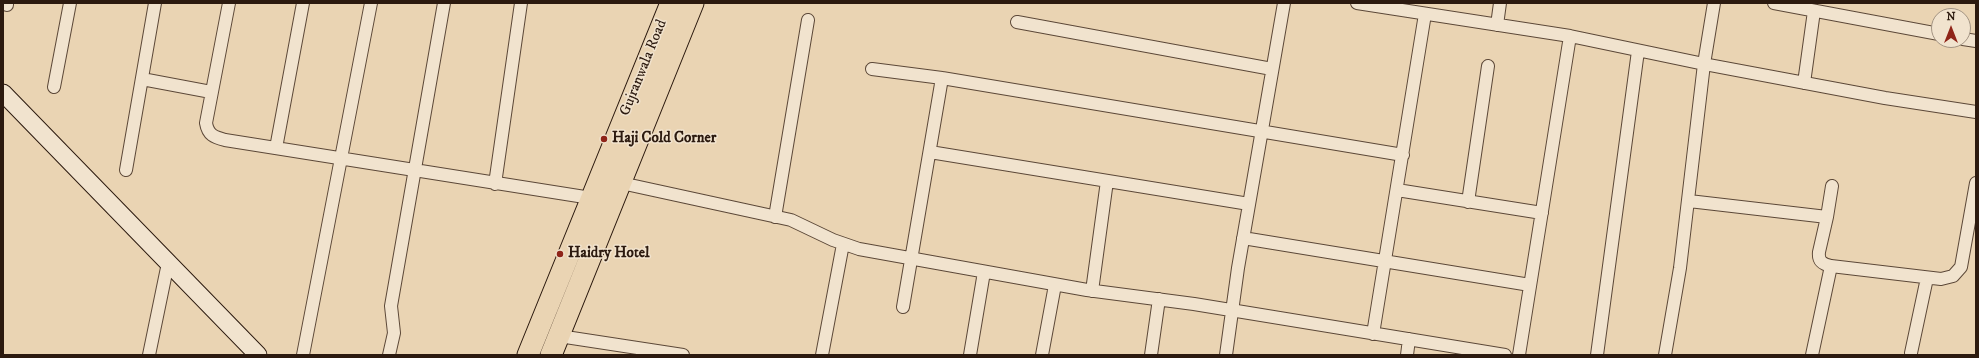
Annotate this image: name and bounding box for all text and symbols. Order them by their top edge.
north arrow [1931,8,1971,48]
text: N [1946,10,1956,24]
street label: Gujranwala Road [617,17,671,119]
place label: Haji Cold Corner [612,130,716,148]
marker: Haji Cold Corner [599,134,609,144]
place label: Haidry Hotel [568,245,649,263]
marker: Haidry Hotel [555,249,565,259]

